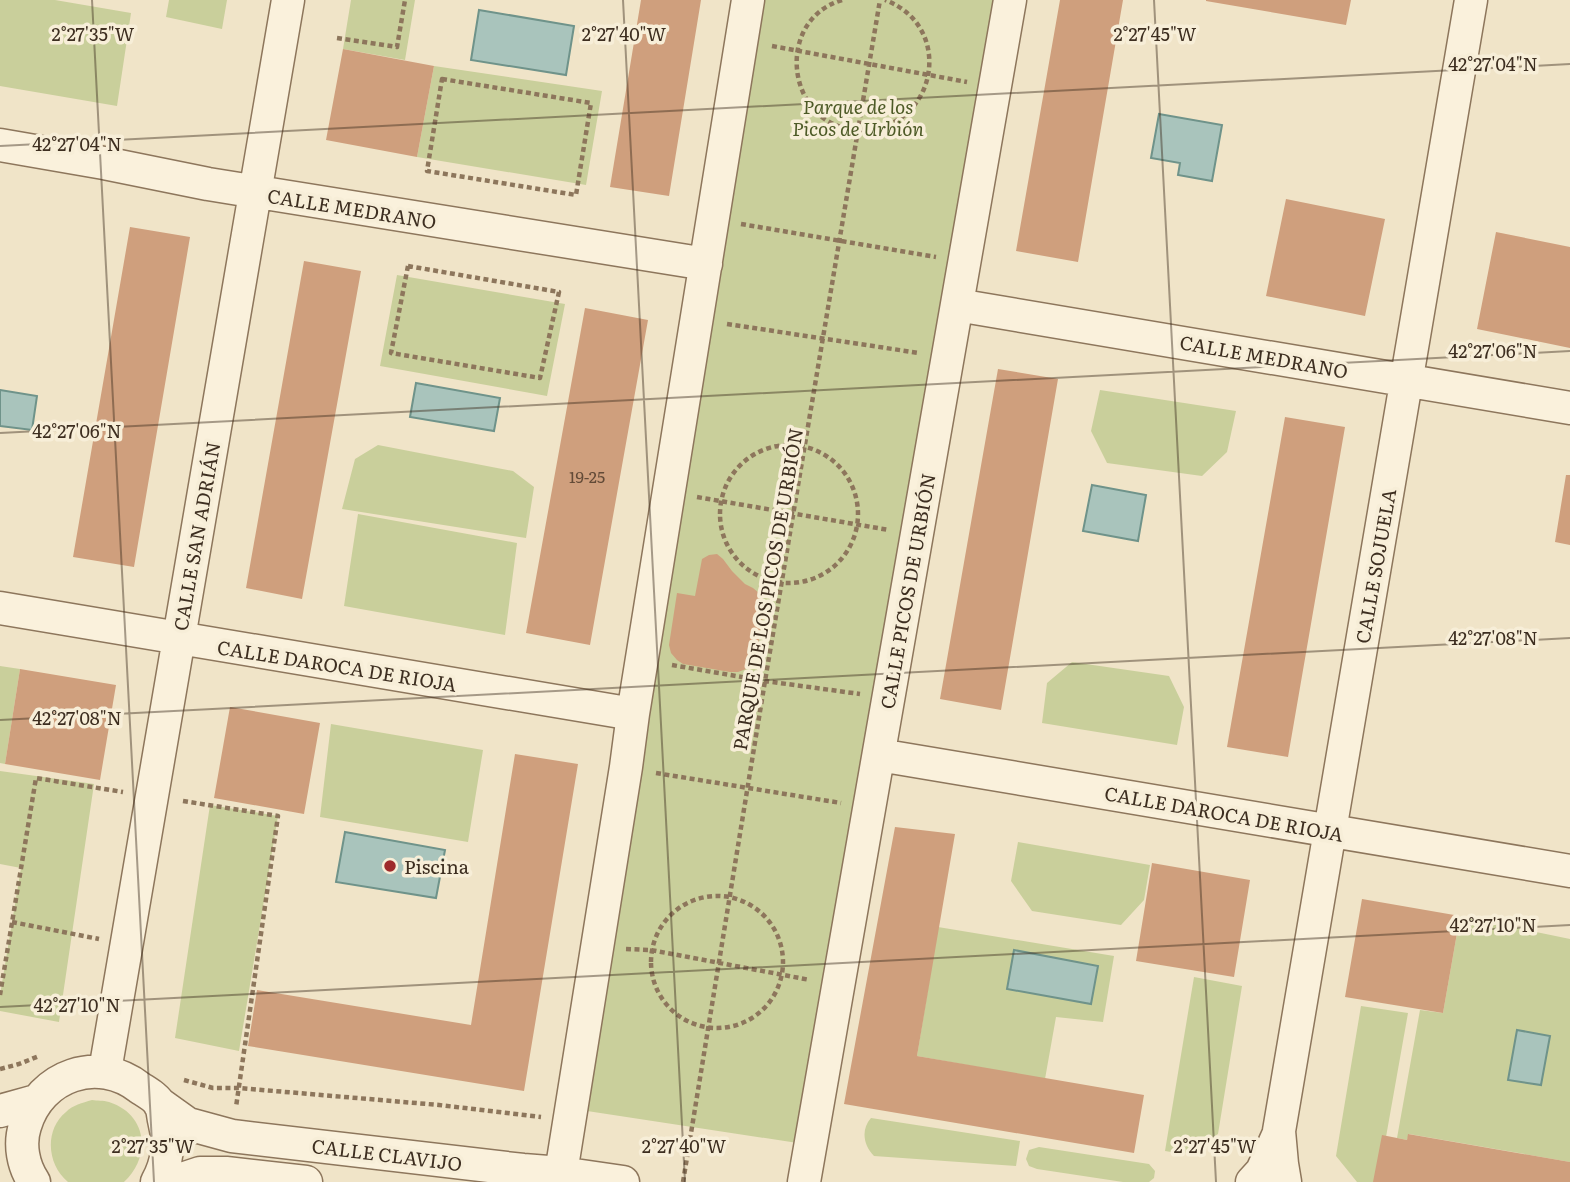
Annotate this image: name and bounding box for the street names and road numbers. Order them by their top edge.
street label: CALLE MEDRANO [266,181,438,235]
street label: CALLE MEDRANO [1178,327,1350,385]
street label: PARQUE DE LOS PICOS DE URBIÓN [725,426,809,752]
street label: CALLE SAN ADRIÁN [166,439,226,633]
street label: CALLE PICOS DE URBIÓN [872,471,942,711]
street label: CALLE SOJUELA [1348,487,1402,645]
street label: CALLE DAROCA DE RIOJA [215,632,459,698]
street label: CALLE DAROCA DE RIOJA [1102,778,1346,848]
street label: CALLE CLAVIJO [310,1131,464,1177]

